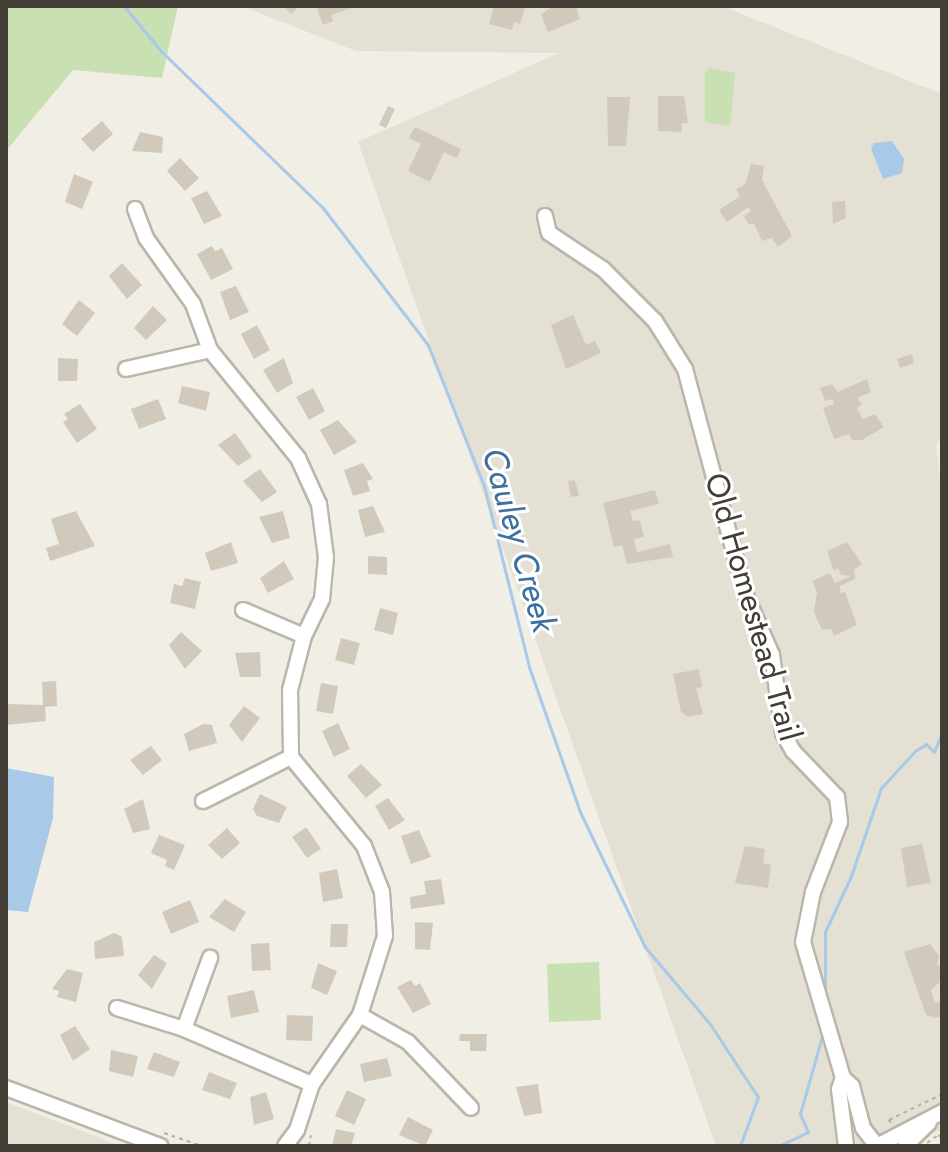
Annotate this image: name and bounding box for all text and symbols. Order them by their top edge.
water label: Cauley Creek [473,443,565,637]
street label: Old Homestead Trail [696,469,810,745]

